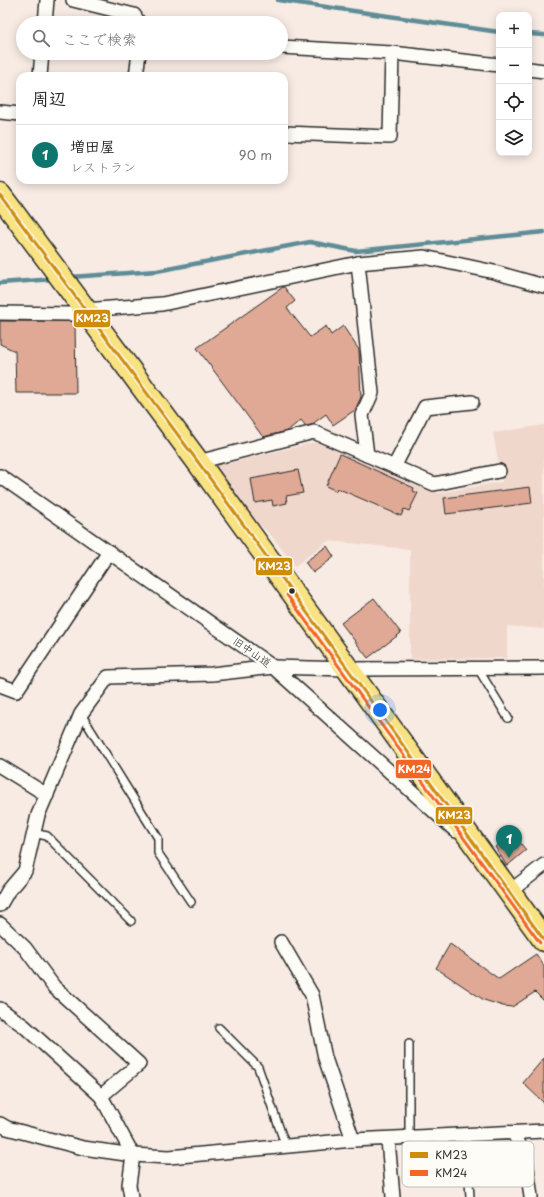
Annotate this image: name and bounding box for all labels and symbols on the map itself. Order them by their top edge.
line badge: KM23 [73,309,111,328]
text: KM23 [75,309,109,326]
line badge: KM23 [255,557,293,576]
text: KM23 [257,557,291,574]
unlabelled marker [287,586,297,596]
street label: 旧中山道 [229,632,275,671]
your location [370,700,390,720]
line badge: KM24 [395,759,432,779]
text: KM24 [398,760,431,777]
line badge: KM23 [435,806,473,825]
text: KM23 [437,806,471,823]
pin: 1 [496,825,522,858]
legend [402,1141,534,1187]
text: KM23 [435,1146,468,1163]
text: KM24 [435,1164,467,1181]

